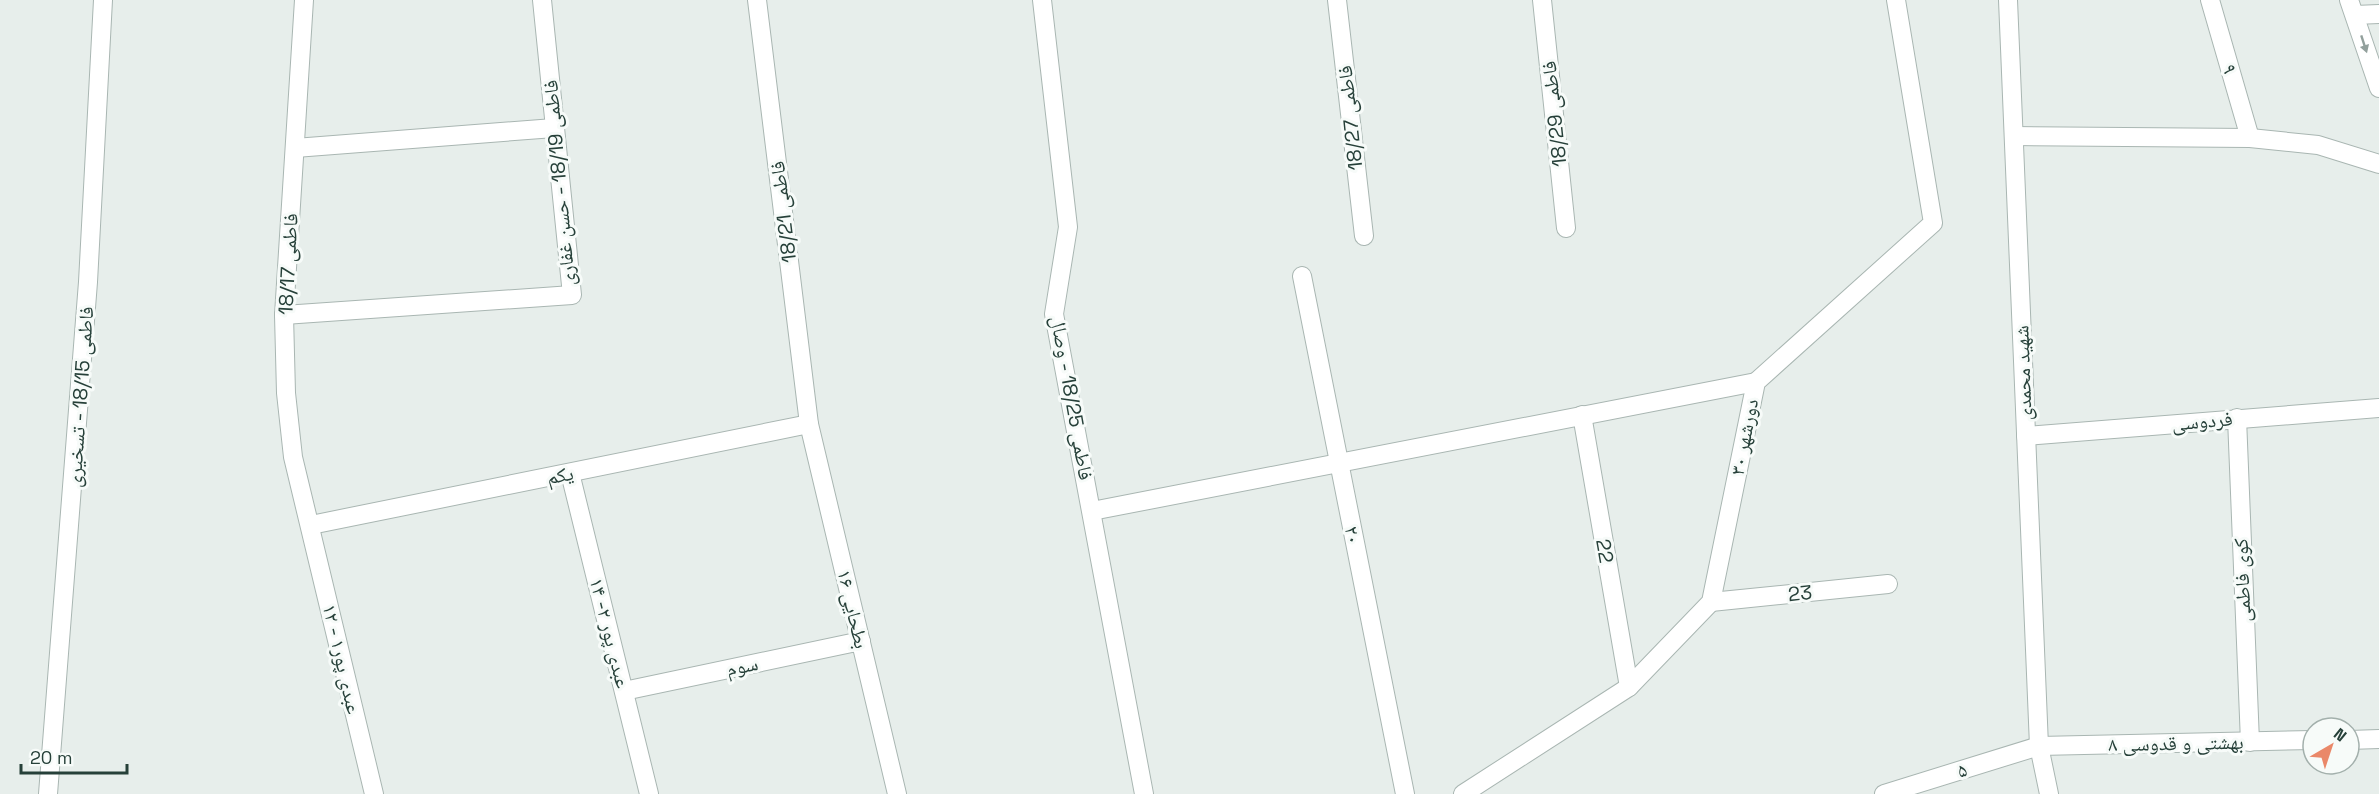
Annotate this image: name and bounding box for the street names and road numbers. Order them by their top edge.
street label: فاطمی 18/29 [1536,60,1572,168]
street label: ۹ [2216,61,2244,77]
street label: فاطمی 18/27 [1332,64,1368,172]
street label: فاطمی 18/19 - حسن غفاری [537,79,581,287]
street label: فاطمی 18/21 [764,160,802,264]
street label: فاطمی 18/17 [272,213,304,315]
street label: فاطمی 18/15 - تسخیری [61,305,99,489]
street label: فاطمی 18/25 - وصال [1045,314,1099,482]
street label: شهید محمدی [2008,325,2038,421]
street label: دورشهر ۳۰ [1724,397,1764,477]
street label: فردوسی [2170,405,2234,437]
street label: یکم [544,460,576,491]
street label: ۲۰ [1339,524,1367,546]
street label: 22 [1590,537,1620,565]
street label: کوی فاطمی [2228,538,2256,622]
street label: بطحایی ۱۶ [831,567,875,651]
street label: عبدی پور ۲- ۱۴ [584,575,636,691]
street label: 23 [1787,579,1813,607]
street label: عبدی پور۱ - ۱۲ [317,601,367,717]
street label: سوم [723,650,761,683]
street label: بهشتی و قدوسی ۸ [2108,729,2244,757]
street label: ۵ [1954,756,1970,784]

